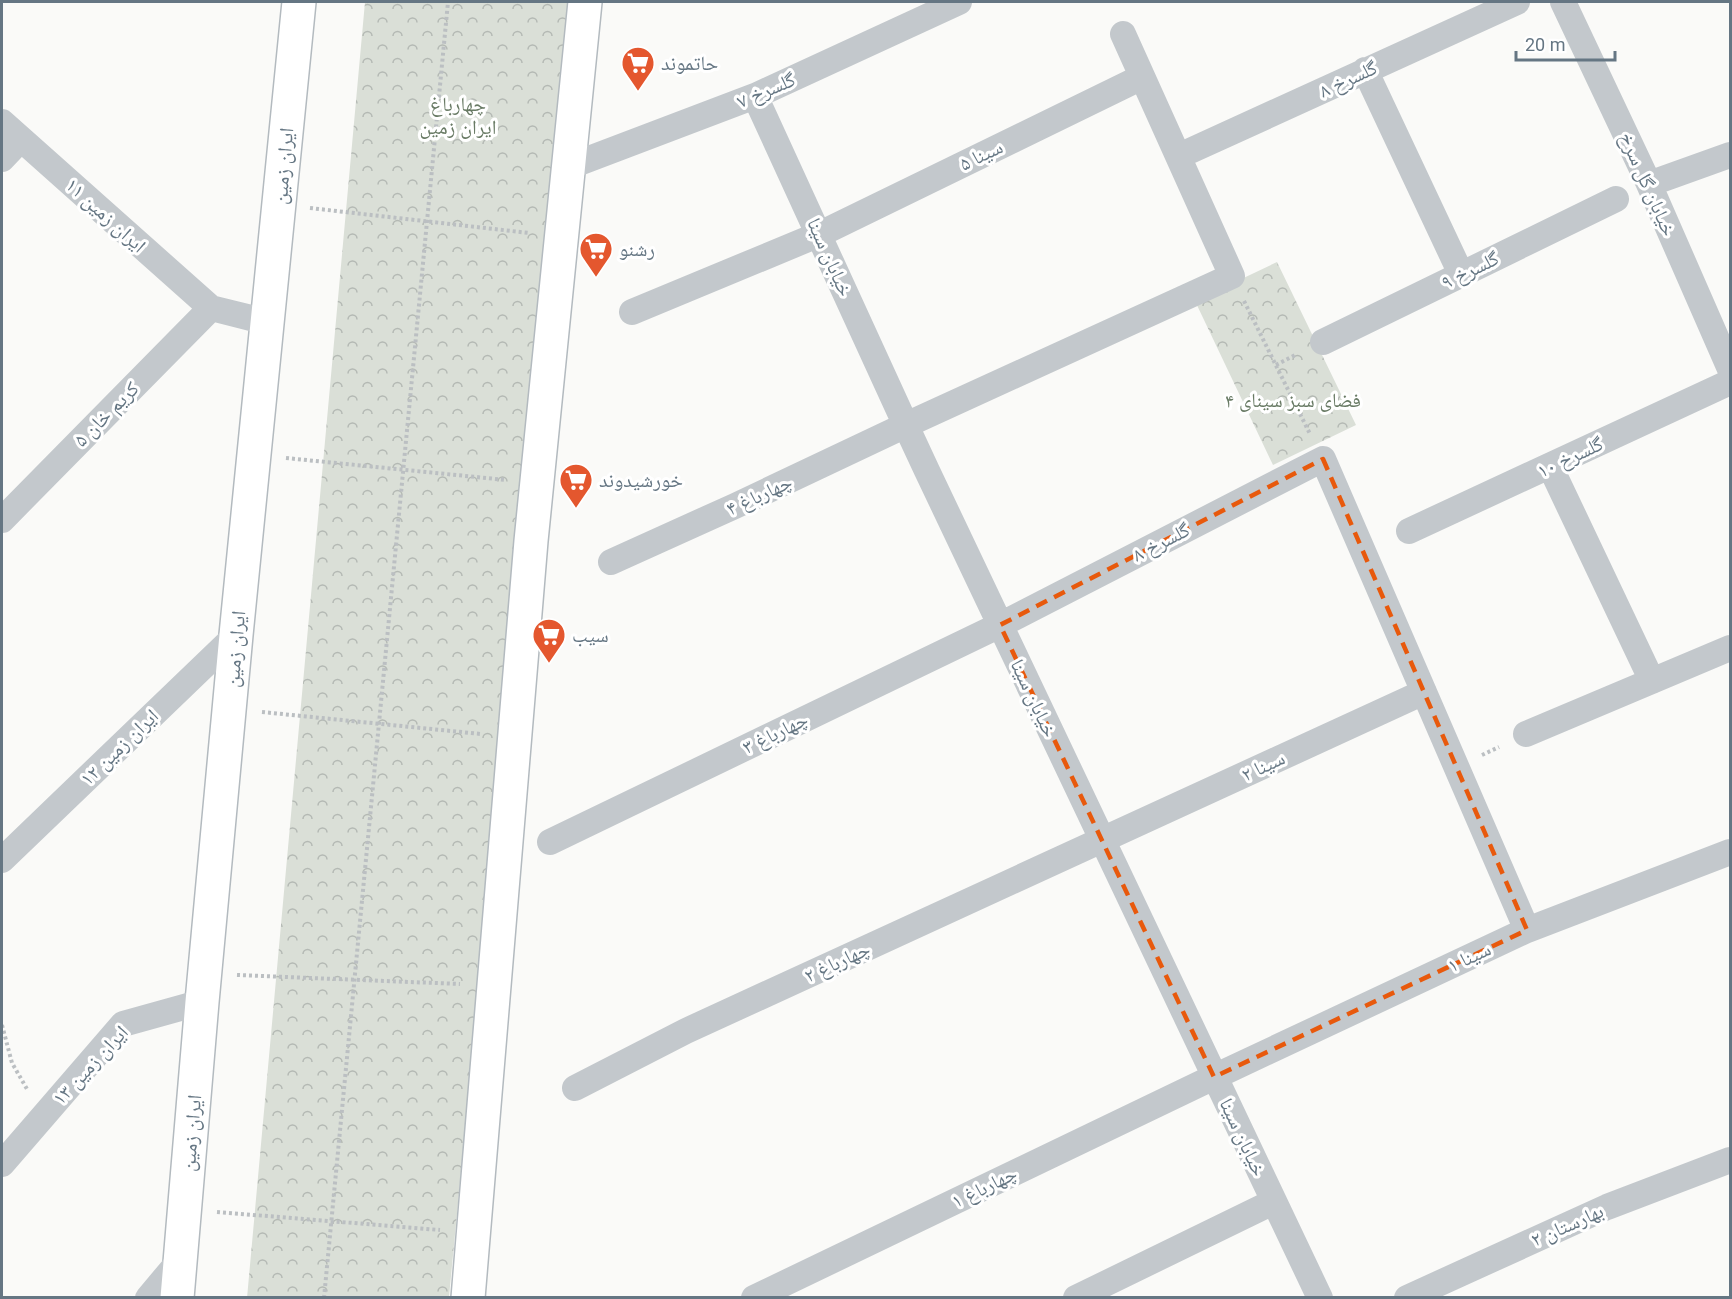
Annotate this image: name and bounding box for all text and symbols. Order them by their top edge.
scale bar [1516,24,1615,62]
text: 20 m [1525,34,1565,55]
supermarket icon: حاتموند [620,45,656,92]
place label: حاتموند [661,51,719,75]
street label: گلسرخ ۸ [1315,55,1381,104]
street label: گلسرخ ۷ [733,67,799,114]
park label: چهارباغ ایران زمین [420,92,496,139]
street label: ایران زمین [268,127,298,205]
street label: خیابان گل سرخ [1613,128,1682,240]
street label: سینا ۵ [955,134,1007,176]
street label: ایران زمین ۱۱ [61,173,151,257]
street label: خیابان سینا [802,214,858,300]
supermarket icon: رشنو [578,231,614,278]
place label: رشنو [619,237,655,261]
street label: گلسرخ ۹ [1437,246,1503,295]
street label: کریم خان ۵ [68,376,145,453]
park label: فضای سبز سینای ۴ [1225,388,1361,412]
street label: گلسرخ ۱۰ [1533,431,1607,484]
supermarket icon: خورشیدوند [558,462,594,509]
place label: خورشیدوند [599,468,683,492]
street label: چهارباغ ۴ [722,469,796,522]
street label: گلسرخ ۸ [1128,517,1194,567]
street label: ایران زمین [220,610,250,688]
supermarket icon: سیب [531,617,567,664]
place label: سیب [572,623,609,647]
street label: خیابان سینا [1005,655,1063,741]
street label: ایران زمین ۱۲ [75,704,163,790]
street label: چهارباغ ۳ [738,707,812,760]
street label: سینا ۲ [1237,746,1289,786]
street label: چهارباغ ۲ [800,936,874,989]
street label: سینا ۱ [1443,937,1495,977]
street label: ایران زمین ۱۳ [47,1020,133,1110]
street label: ایران زمین [176,1094,206,1172]
street label: خیابان سینا [1214,1094,1272,1180]
street label: چهارباغ ۱ [947,1161,1021,1214]
street label: بهارستان ۲ [1527,1198,1607,1252]

